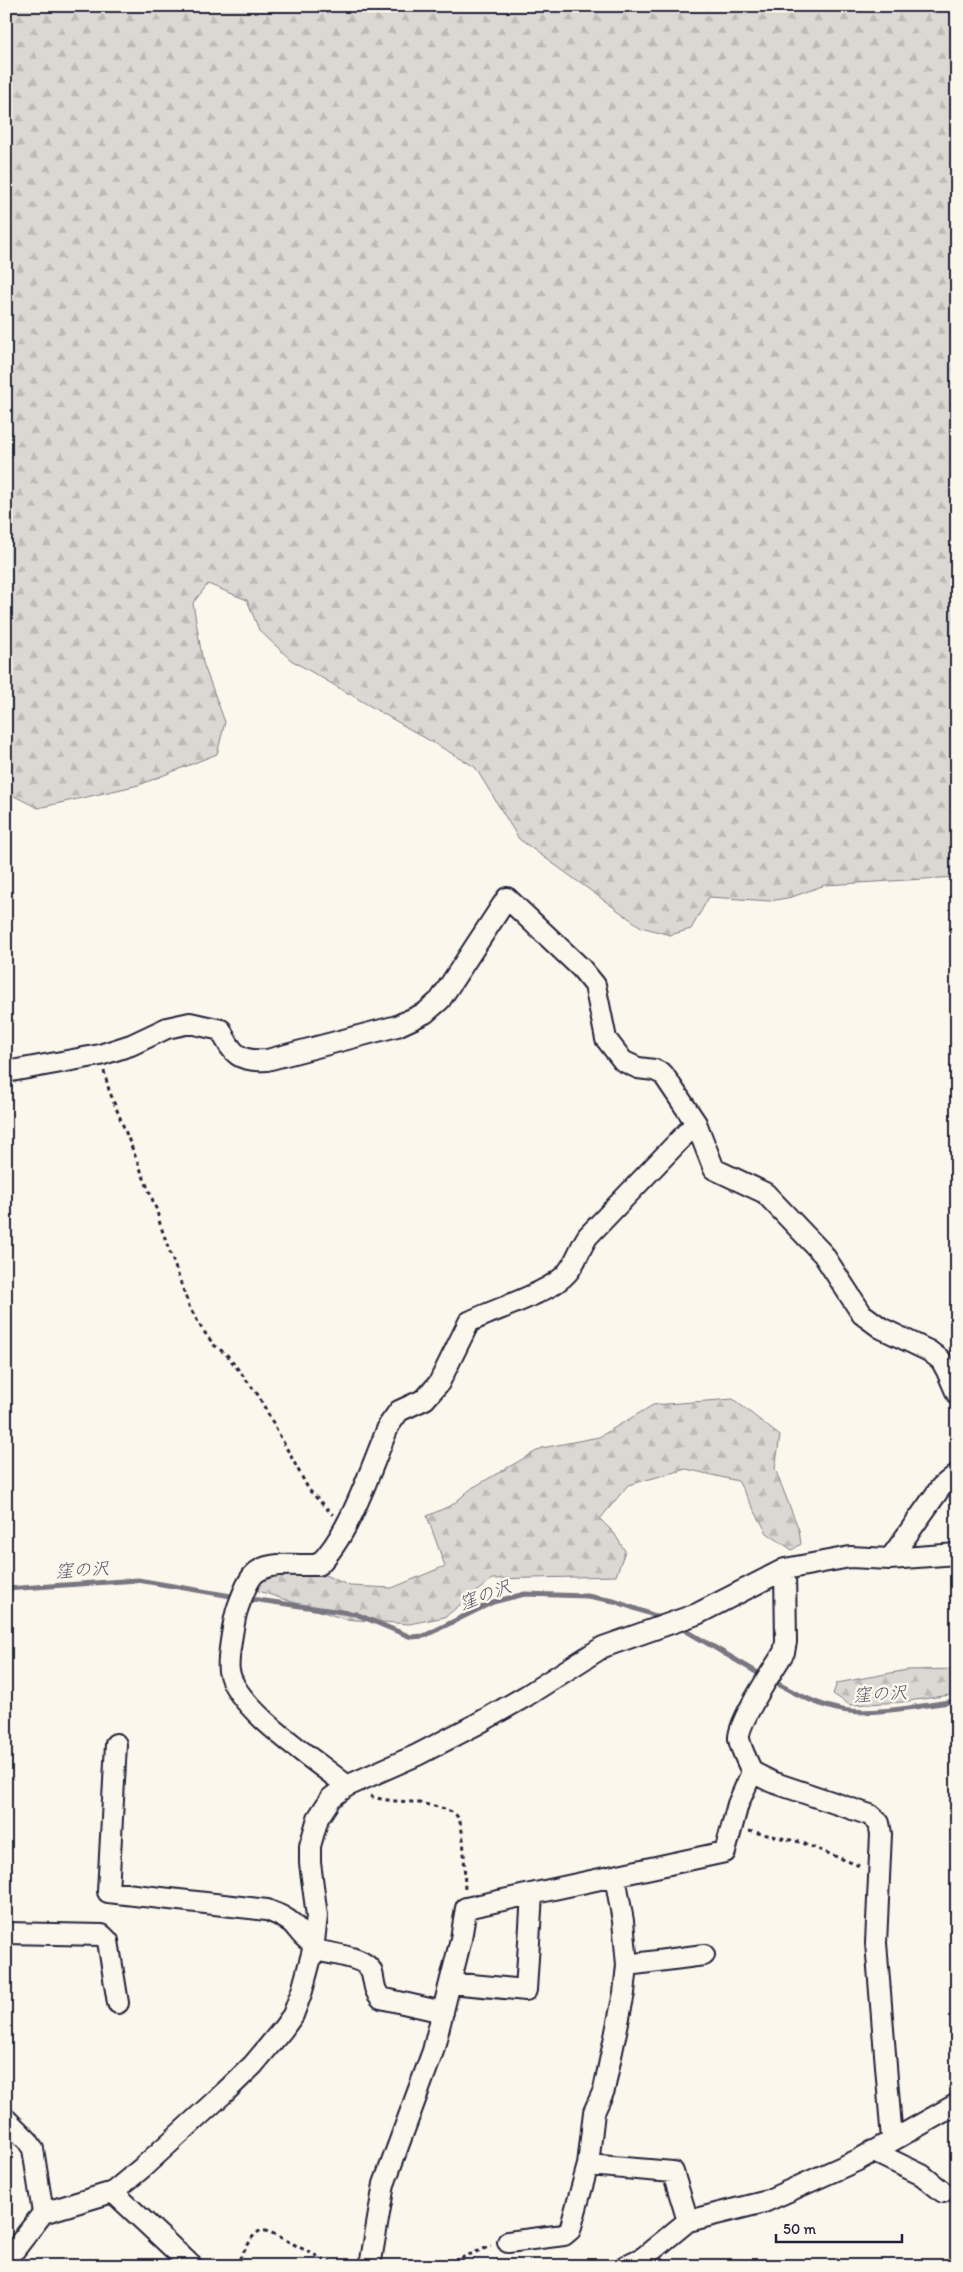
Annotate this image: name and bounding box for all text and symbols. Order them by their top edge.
water label: 窪の沢 [54,1557,111,1583]
water label: 窪の沢 [456,1575,515,1615]
water label: 窪の沢 [852,1681,909,1707]
scale bar [776,2212,902,2244]
text: 50 m [783,2220,816,2238]

